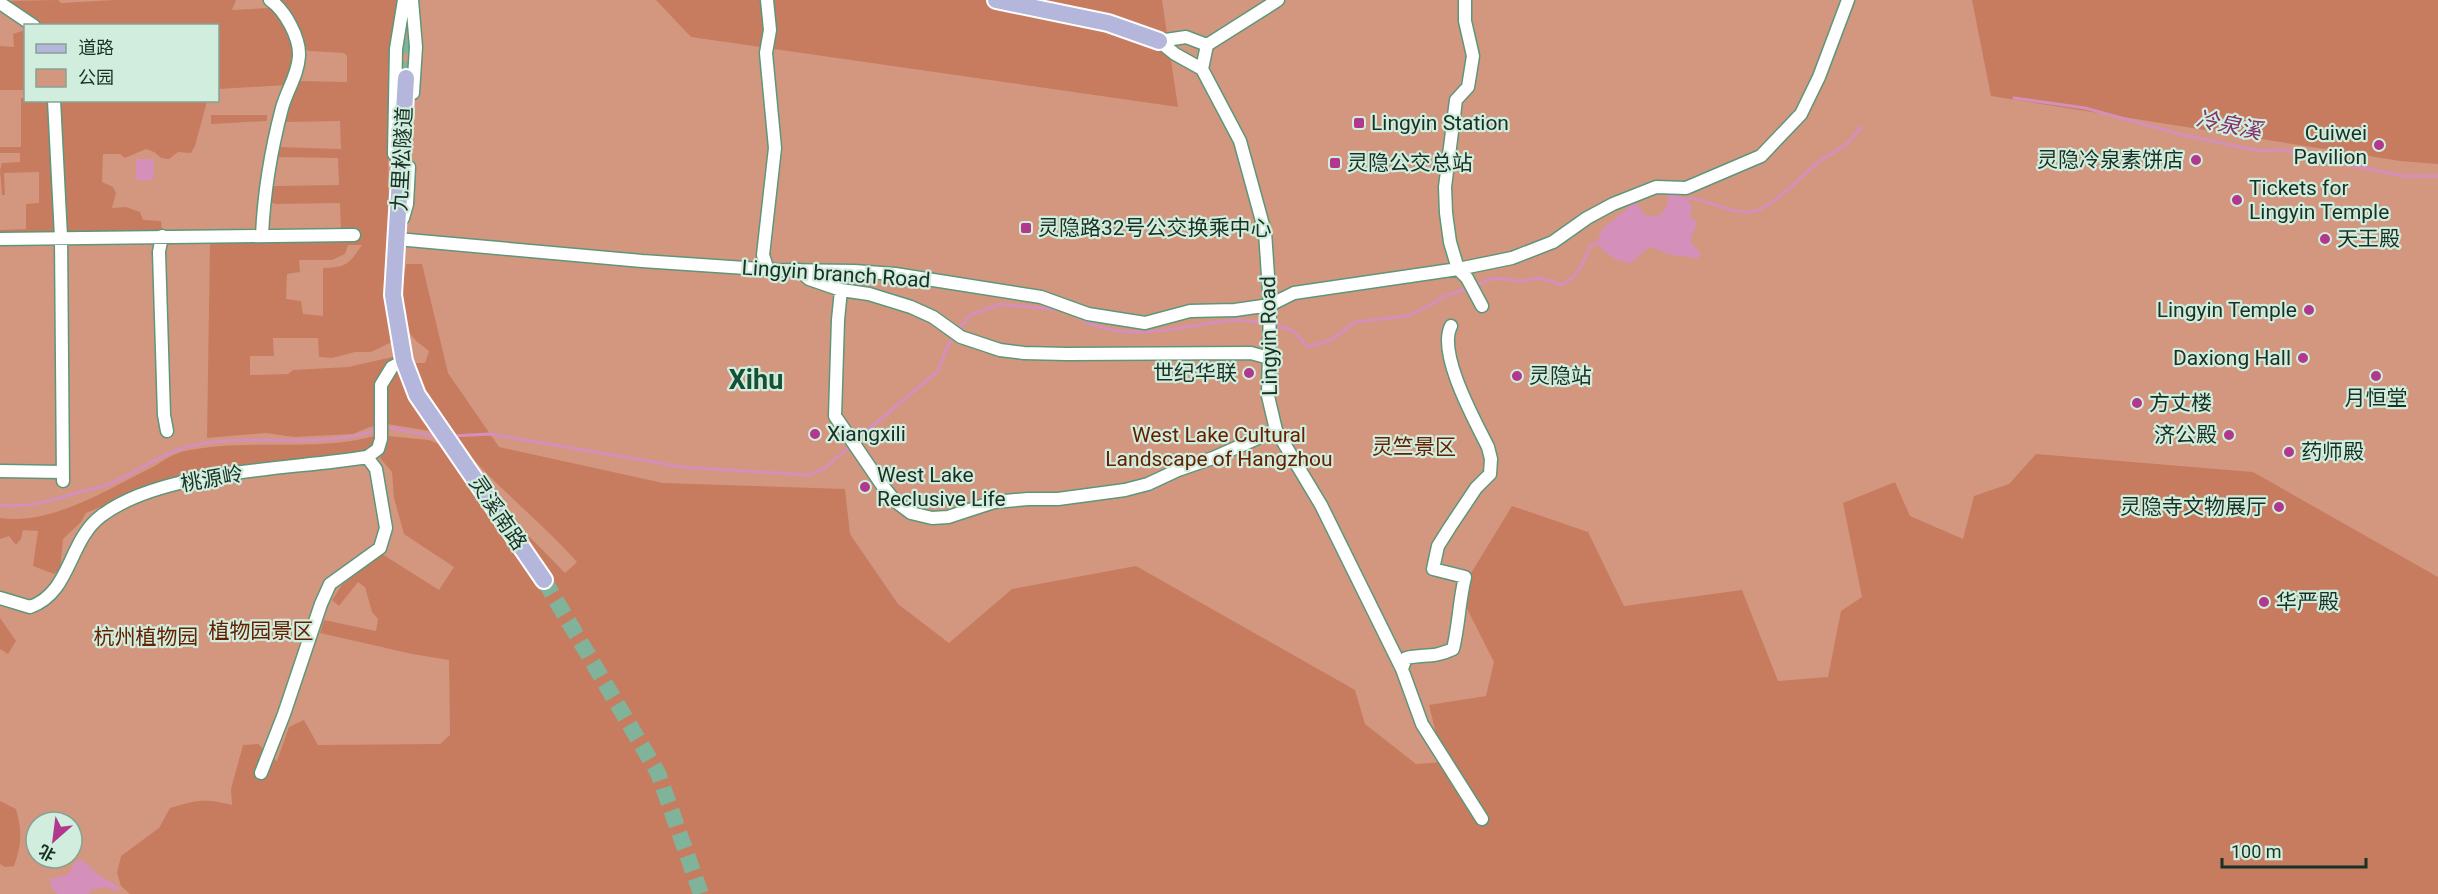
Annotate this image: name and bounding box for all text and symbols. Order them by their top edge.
legend [24,24,219,102]
text: 道路 [78,37,114,58]
text: 公园 [78,67,114,88]
street label: 九里松隧道 [387,106,417,212]
water label: 冷泉溪 [2194,106,2266,145]
place label: Lingyin Station [1371,111,1509,135]
marker: Lingyin Station [1352,116,1366,130]
place label: Cuiwei Pavilion [2294,121,2367,169]
marker: Cuiwei Pavilion [2372,138,2386,152]
place label: 灵隐冷泉素饼店 [2037,148,2184,172]
place label: 灵隐公交总站 [1347,151,1473,175]
marker: 灵隐冷泉素饼店 [2189,153,2203,167]
marker: 灵隐公交总站 [1328,156,1342,170]
place label: Tickets for Lingyin Temple [2249,176,2389,224]
marker: Tickets for Lingyin Temple [2230,193,2244,207]
place label: 灵隐路32号公交换乘中心 [1038,216,1272,240]
marker: 灵隐路32号公交换乘中心 [1019,221,1033,235]
place label: 天王殿 [2337,227,2400,251]
marker: 天王殿 [2318,232,2332,246]
street label: Lingyin branch Road [741,255,931,293]
street label: Lingyin Road [1256,276,1282,396]
place label: Lingyin Temple [2157,298,2297,322]
marker: Lingyin Temple [2302,303,2316,317]
place label: Daxiong Hall [2173,346,2291,370]
marker: Daxiong Hall [2296,351,2310,365]
place label: 世纪华联 [1153,361,1237,385]
district label: Xihu [729,364,783,396]
place label: 灵隐站 [1529,364,1592,388]
marker: 世纪华联 [1242,366,1256,380]
marker: 灵隐站 [1510,369,1524,383]
marker: 月恒堂 [2369,369,2383,383]
place label: 月恒堂 [2345,386,2408,410]
place label: 方丈楼 [2149,391,2212,415]
marker: 方丈楼 [2130,396,2144,410]
place label: Xiangxili [827,422,906,446]
park label: West Lake Cultural Landscape of Hangzhou [1105,423,1333,471]
place label: 济公殿 [2154,423,2217,447]
marker: Xiangxili [808,427,822,441]
marker: 济公殿 [2222,428,2236,442]
park label: 灵竺景区 [1372,435,1456,459]
place label: 药师殿 [2301,440,2364,464]
marker: 药师殿 [2282,445,2296,459]
street label: 桃源岭 [179,462,245,496]
place label: West Lake Reclusive Life [877,463,1006,511]
street label: 灵溪南路 [465,471,531,555]
marker: West Lake Reclusive Life [858,480,872,494]
place label: 灵隐寺文物展厅 [2120,495,2267,519]
marker: 灵隐寺文物展厅 [2272,500,2286,514]
place label: 华严殿 [2276,590,2339,614]
marker: 华严殿 [2257,595,2271,609]
park label: 植物园景区 [209,619,314,643]
park label: 杭州植物园 [94,625,199,649]
north arrow [24,810,84,870]
scale bar [2222,831,2366,869]
text: 北 [36,841,59,865]
text: 100 m [2231,841,2282,862]

